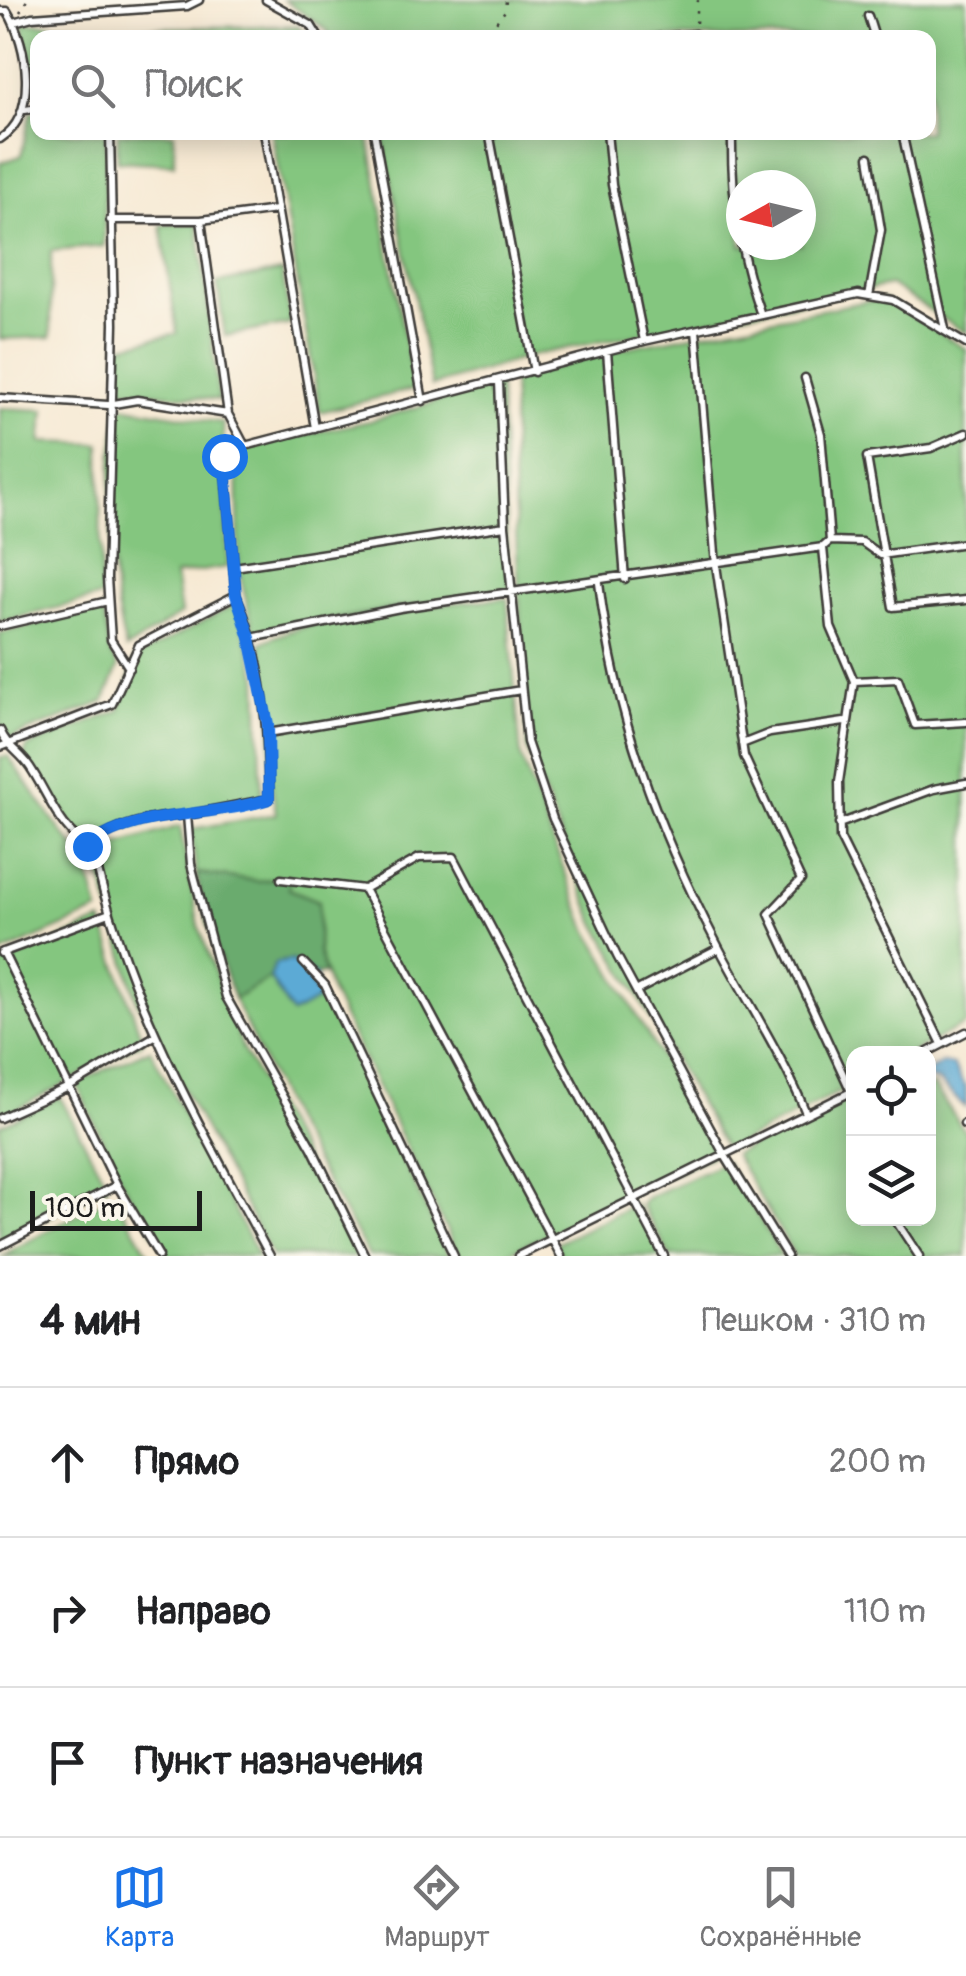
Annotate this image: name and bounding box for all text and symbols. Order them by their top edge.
search box [30,30,936,140]
icon: search [65,58,120,113]
text: Поиск [145,61,244,109]
north arrow [726,170,816,260]
route start [202,434,248,480]
route end [65,824,111,870]
map controls [846,1046,936,1226]
button: locate [846,1046,936,1136]
button: layers [846,1136,936,1226]
scale bar [30,1186,202,1230]
text: 100 m [45,1191,125,1226]
text: 4 мин [40,1295,141,1347]
text: Пешком · 310 m [702,1301,926,1341]
icon: ahead [40,1435,95,1490]
text: Прямо [135,1438,239,1486]
text: 200 m [829,1442,926,1482]
icon: right [40,1585,95,1640]
text: Направо [135,1588,271,1636]
text: 110 m [844,1592,926,1632]
icon: arrive [40,1735,95,1790]
text: Пункт назначения [135,1738,423,1786]
tab: Карта [105,1860,174,1955]
tab: Маршрут [384,1860,490,1955]
tab: Сохранённые [700,1860,861,1955]

